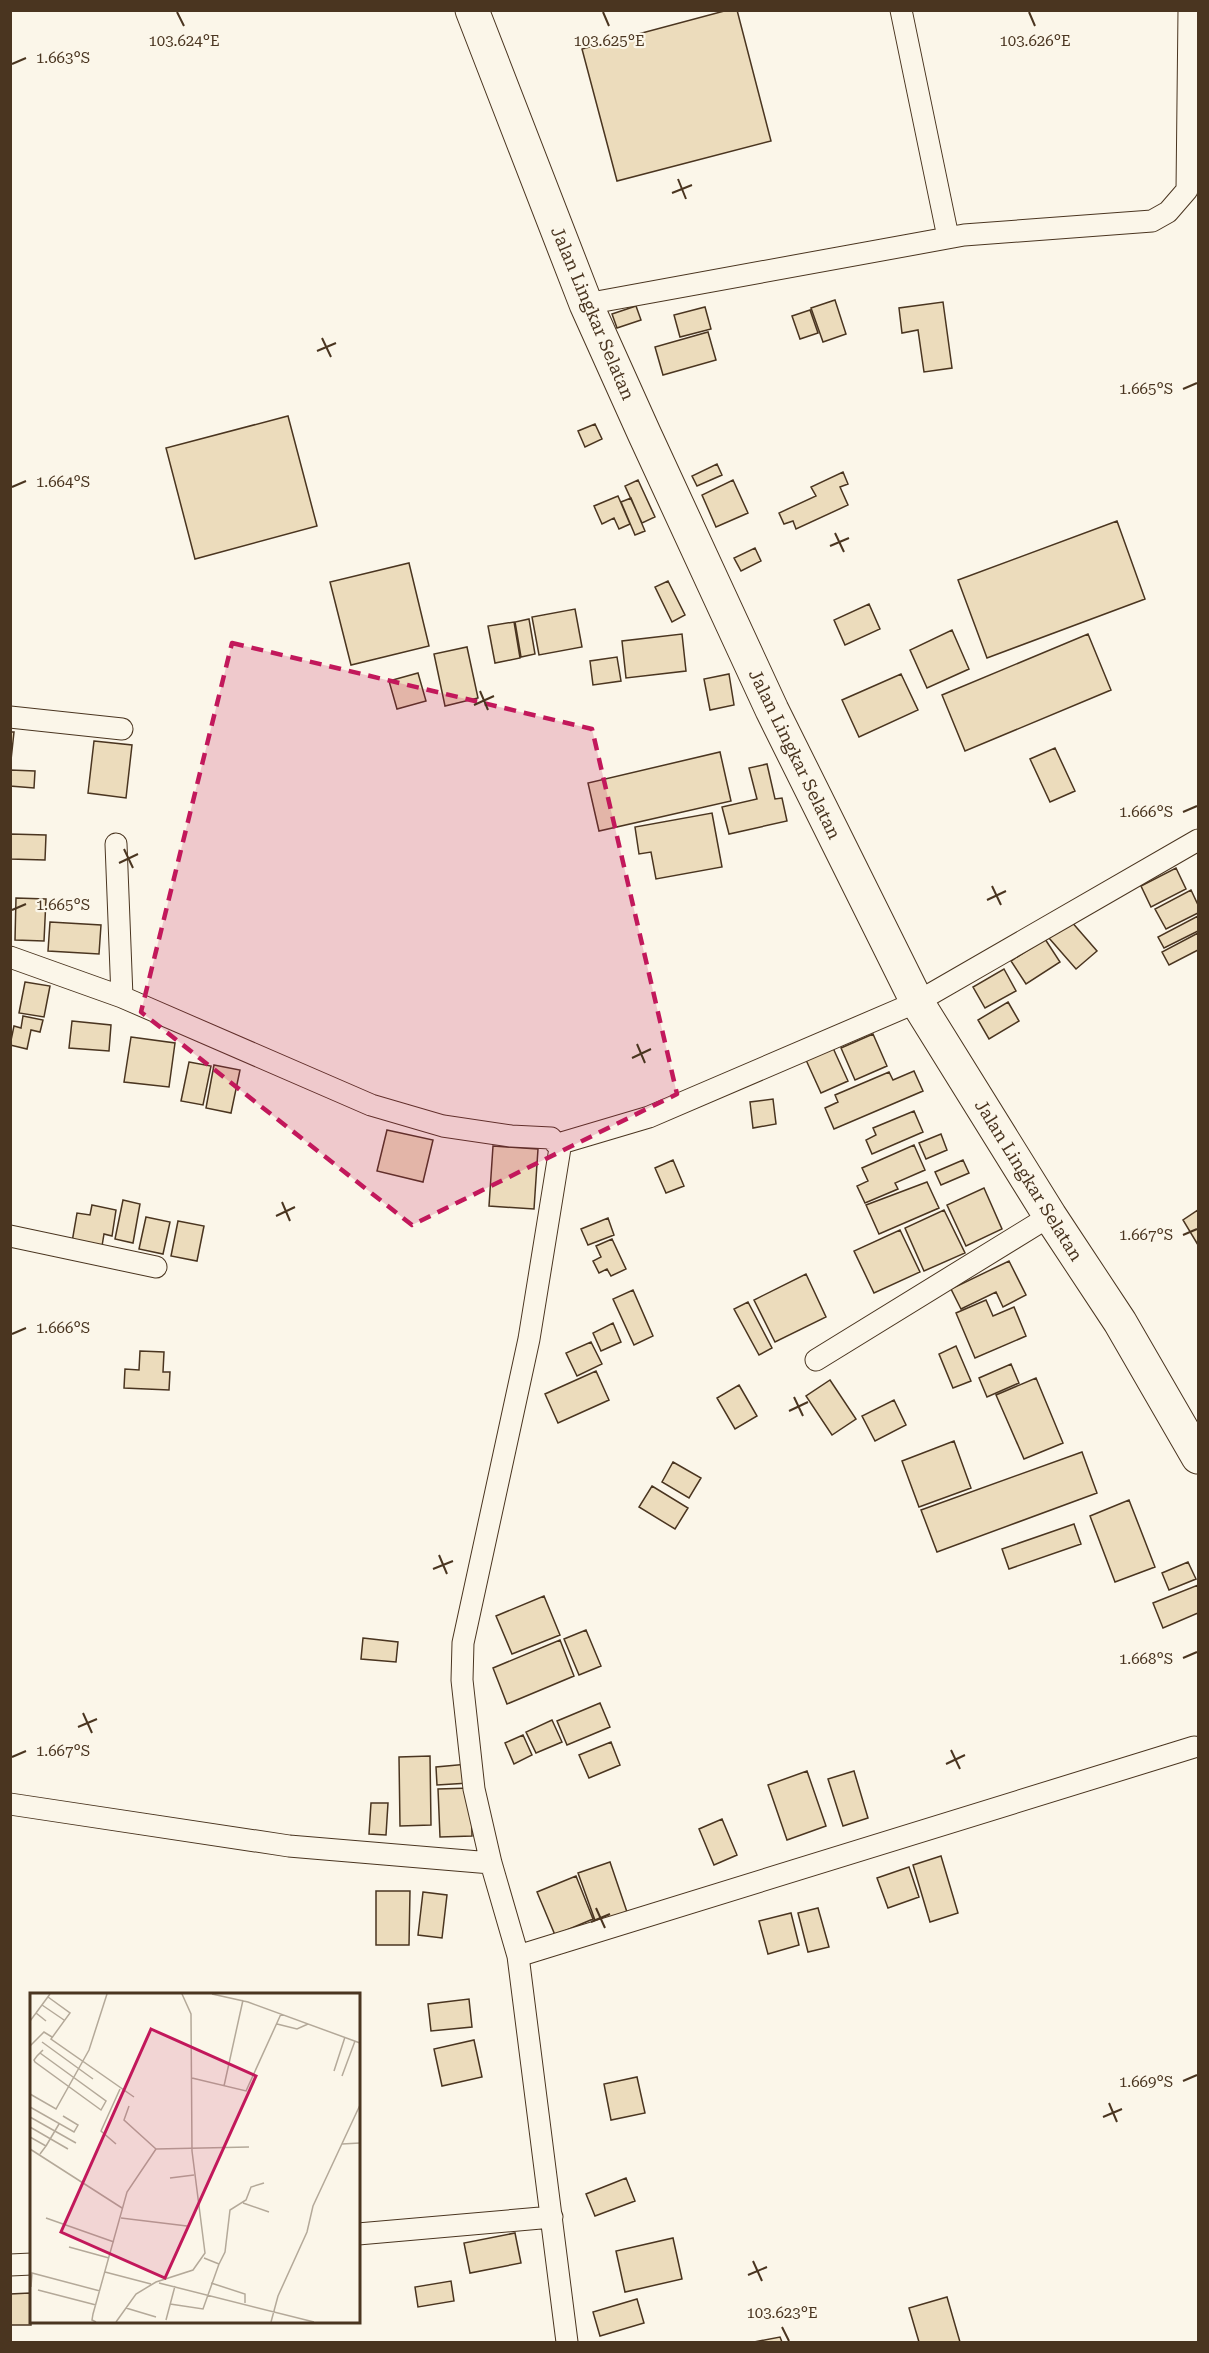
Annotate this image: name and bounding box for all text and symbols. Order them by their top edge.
text: 103.624°E [148,32,220,50]
text: 103.625°E [573,32,645,50]
text: 103.626°E [999,32,1071,50]
text: 1.663°S [36,49,90,67]
street label: Jalan Lingkar Selatan [547,223,639,403]
text: 1.665°S [1119,380,1173,398]
text: 1.664°S [36,473,90,491]
street label: Jalan Lingkar Selatan [745,666,845,843]
text: 1.666°S [1119,803,1173,821]
text: 1.665°S [36,896,90,914]
street label: Jalan Lingkar Selatan [971,1095,1088,1265]
text: 1.667°S [1119,1226,1173,1244]
text: 1.666°S [36,1319,90,1337]
text: 1.668°S [1119,1650,1173,1668]
text: 1.667°S [36,1742,90,1760]
inset map [30,1993,360,2323]
text: 1.669°S [1119,2073,1173,2091]
text: 103.623°E [746,2304,818,2322]

